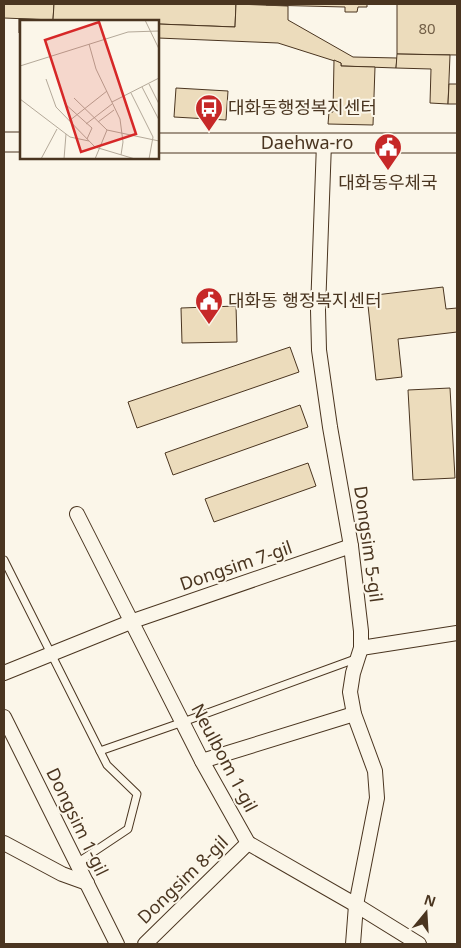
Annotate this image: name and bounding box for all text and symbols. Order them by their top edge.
house number: 80 [418,18,436,38]
inset map [20,20,159,159]
bus stop icon: 대화동행정복지센터 [194,93,224,132]
place label: 대화동행정복지센터 [228,95,377,119]
street label: Daehwa-ro [261,130,353,154]
public building icon: 대화동우체국 [373,132,403,171]
place label: 대화동우체국 [338,170,438,194]
public building icon: 대화동 행정복지센터 [194,286,224,325]
place label: 대화동 행정복지센터 [228,288,382,312]
street label: Dongsim 5-gil [349,484,389,604]
street label: Dongsim 7-gil [176,535,295,596]
street label: Neulbom 1-gil [186,699,264,816]
street label: Dongsim 1-gil [41,764,114,880]
street label: Dongsim 8-gil [132,830,233,929]
north arrow [401,888,451,938]
text: N [422,889,439,911]

